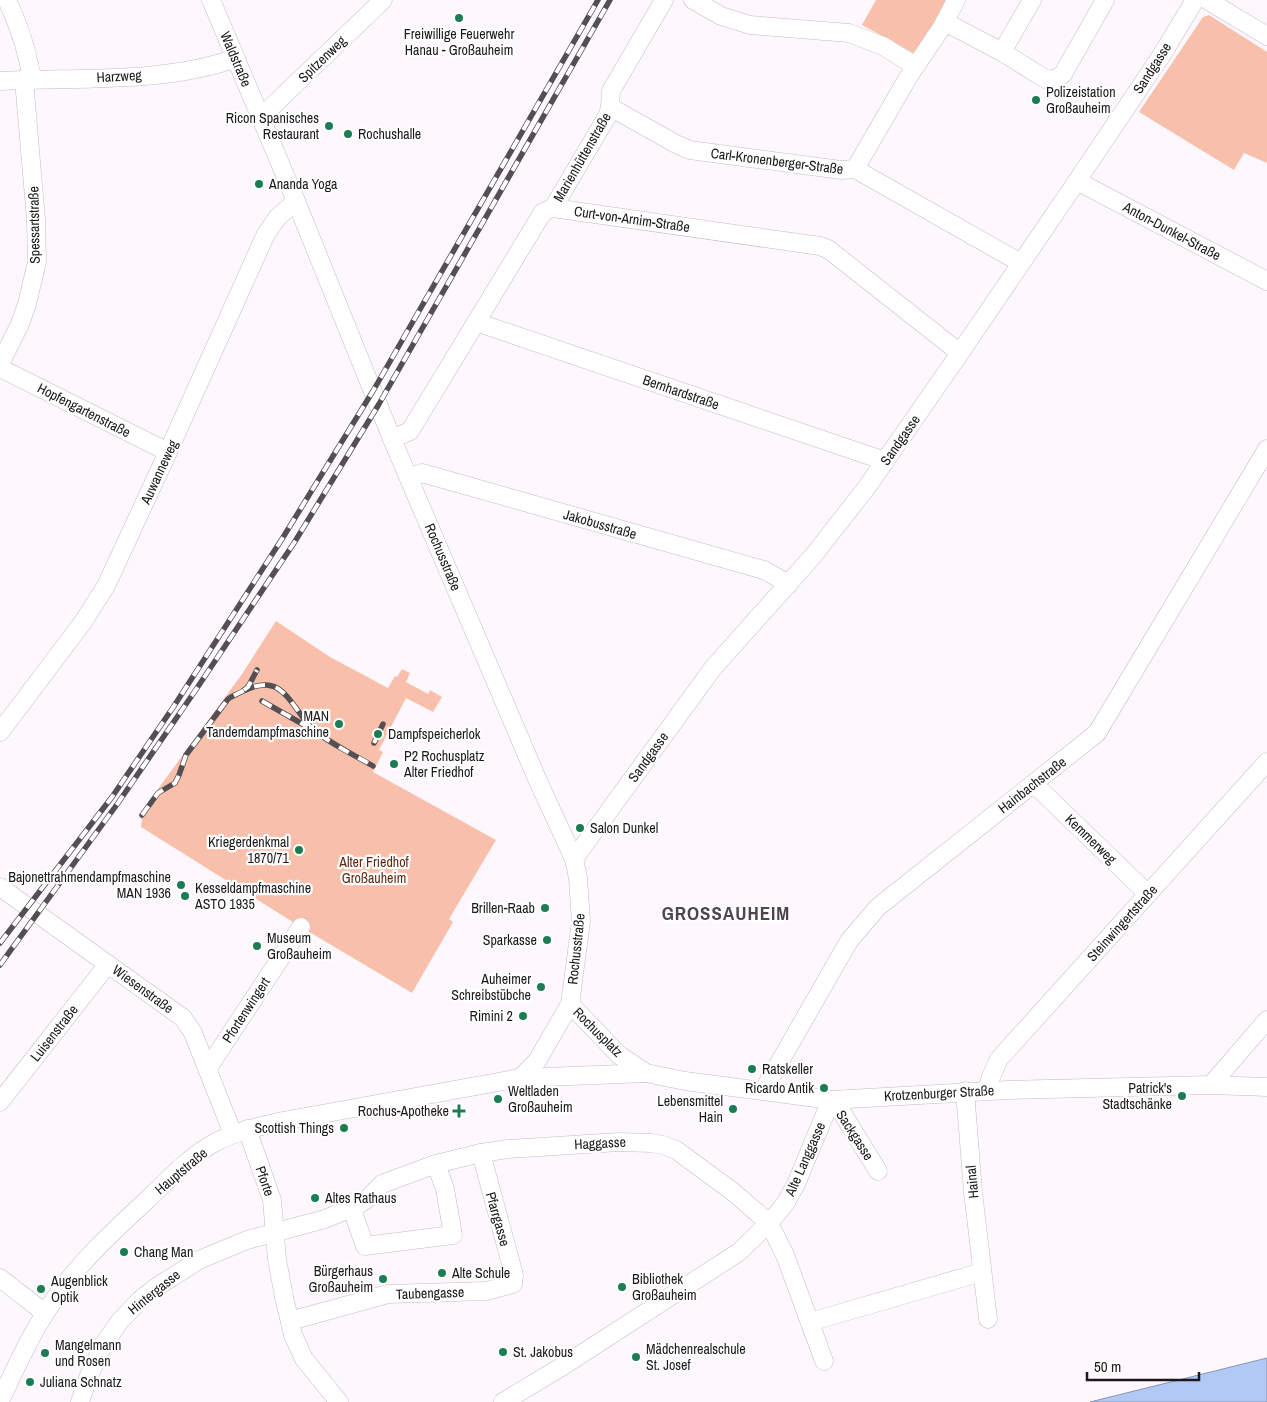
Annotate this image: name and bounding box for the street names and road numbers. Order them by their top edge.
street label: Waldstraße [216,29,256,89]
street label: Spitzenweg [294,31,350,86]
street label: Sandgasse [1129,39,1175,97]
street label: Harzweg [96,66,143,86]
street label: Marienhüttenstraße [549,109,615,205]
street label: Carl-Kronenberger-Straße [710,144,844,178]
street label: Spessartstraße [24,186,44,264]
street label: Anton-Dunkel-Straße [1119,197,1224,264]
street label: Curt-von-Arnim-Straße [573,202,691,236]
street label: Bernhardstraße [640,371,722,413]
street label: Hopfengartenstraße [34,379,134,441]
street label: Sandgasse [876,411,924,469]
street label: Auwanneweg [136,436,182,508]
street label: Jakobusstraße [561,505,639,543]
street label: Rochusstraße [421,521,465,593]
street label: Sandgasse [624,728,672,786]
street label: Hainbachstraße [994,753,1070,817]
street label: Kemmerweg [1062,810,1121,868]
street label: Steinwingertstraße [1083,881,1161,965]
street label: Rochusstraße [563,913,589,985]
street label: Wiesenstraße [109,961,177,1017]
street label: Pfortenwingert [218,974,274,1046]
street label: Luisenstraße [26,1001,82,1065]
street label: Rochusplatz [569,1003,627,1061]
street label: Krotzenburger Straße [883,1081,995,1105]
street label: Sackgasse [832,1107,878,1163]
street label: Alte Langgasse [780,1119,829,1200]
street label: Haggasse [574,1133,626,1153]
street label: Hauptstraße [151,1144,211,1198]
street label: Pforte [252,1164,278,1198]
street label: Hainal [962,1165,982,1199]
street label: Pfarrgasse [482,1190,514,1248]
street label: Hintergasse [124,1266,184,1318]
street label: Taubengasse [395,1283,465,1303]

